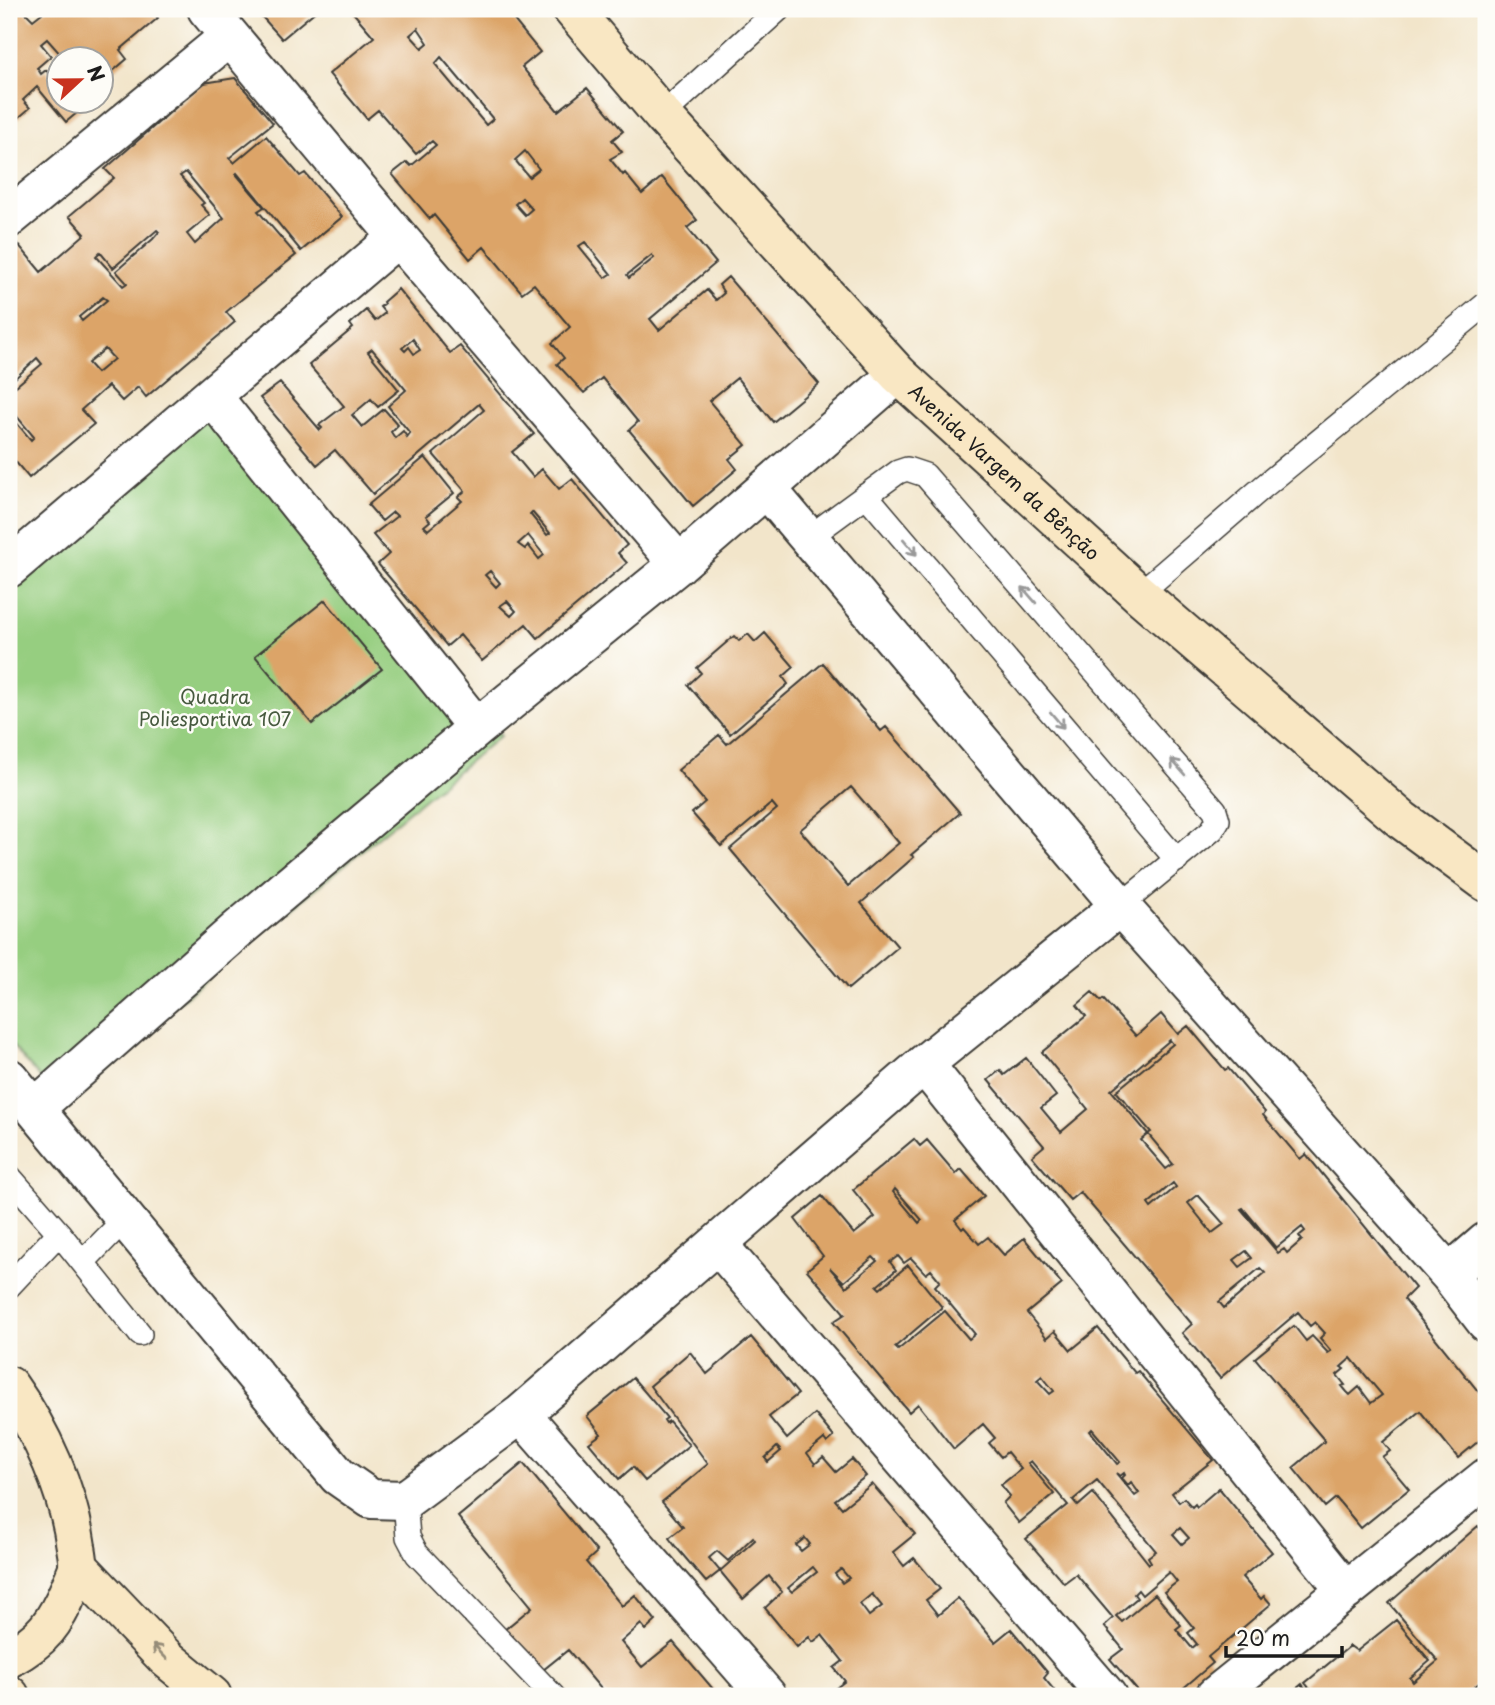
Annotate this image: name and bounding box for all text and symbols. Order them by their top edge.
north arrow [46,46,116,116]
text: N [81,61,112,85]
street label: Avenida Vargem da Bênção [903,377,1107,566]
one-way arrow [902,537,918,555]
one-way arrow [1021,586,1037,604]
park label: Quadra Poliesportiva 107 [139,682,292,732]
one-way arrow [1049,711,1065,729]
one-way arrow [1170,758,1186,776]
scale bar [1226,1614,1341,1658]
text: 20 m [1236,1621,1290,1653]
one-way arrow [152,1643,169,1660]

